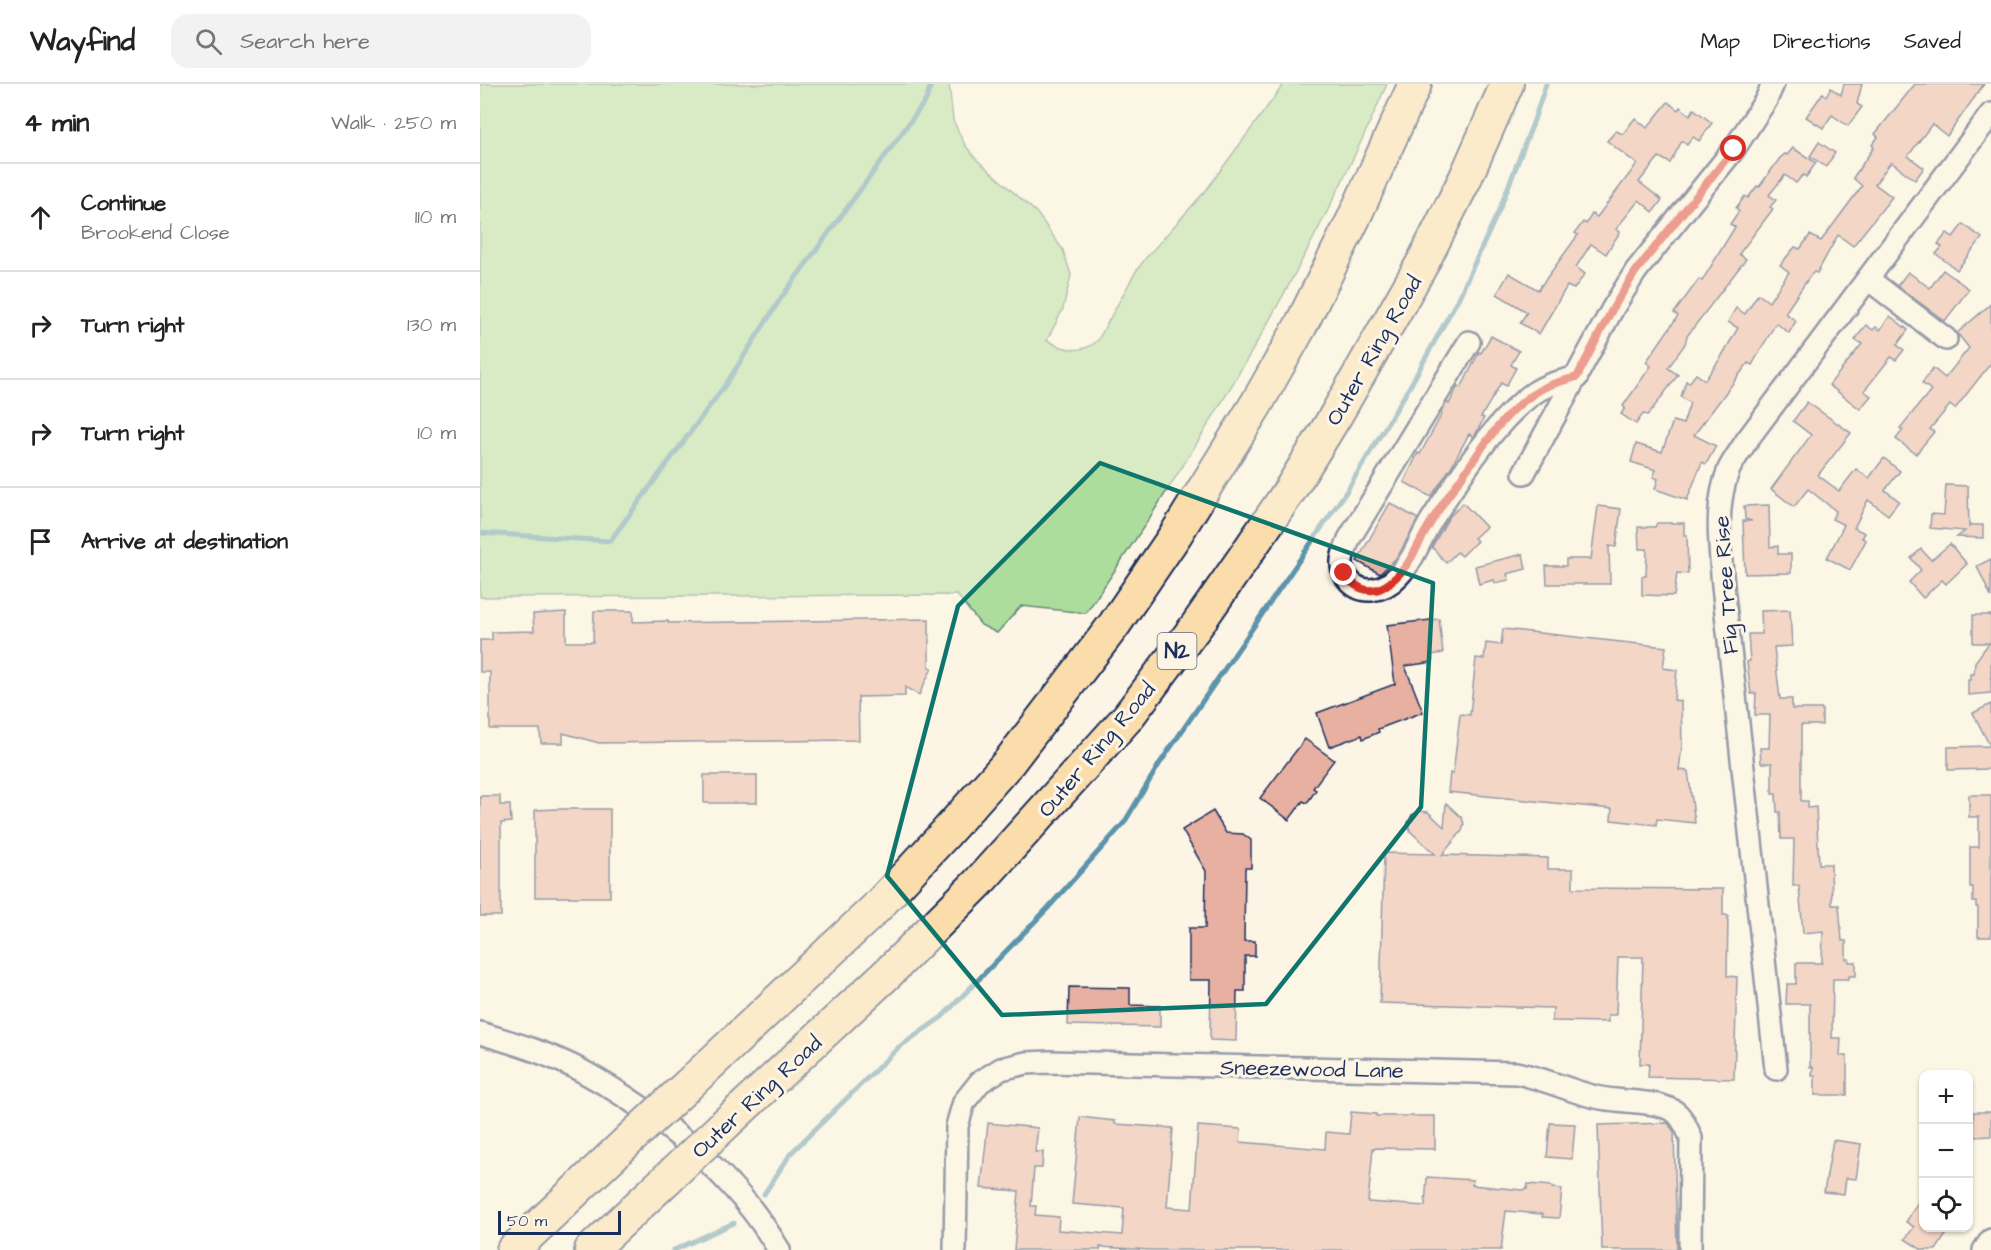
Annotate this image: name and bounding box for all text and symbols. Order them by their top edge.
search box [171,14,591,68]
text: Wayfind [30,22,135,61]
icon: search [192,25,225,58]
text: Search here [240,26,370,57]
text: Map [1700,27,1740,56]
text: Directions [1773,27,1871,56]
text: Saved [1904,27,1961,56]
text: 4 min [24,105,89,141]
text: Walk · 250 m [331,109,456,137]
route start [1720,135,1746,161]
text: Continue [81,188,166,219]
icon: ahead [24,201,57,234]
text: 110 m [415,203,456,231]
text: Brookend Close [81,219,230,247]
street label: Outer Ring Road [1319,270,1431,432]
icon: right [24,309,57,342]
text: Turn right [81,310,184,341]
text: 130 m [407,311,456,339]
icon: right [24,417,57,450]
text: Turn right [81,418,184,449]
text: 10 m [417,419,456,447]
street label: Fig Tree Rise [1706,514,1748,655]
icon: arrive [24,525,57,558]
text: Arrive at destination [81,526,288,557]
route end [1330,559,1356,585]
road number: N2 [1158,633,1196,669]
street label: Outer Ring Road [1031,676,1164,825]
street label: Outer Ring Road [685,1028,830,1167]
street label: Sneezewood Lane [1220,1052,1404,1087]
map controls [1919,1070,1973,1232]
button: + [1919,1070,1973,1124]
button: − [1919,1124,1973,1178]
button: locate [1919,1178,1973,1232]
scale bar [498,1208,621,1236]
text: 50 m [507,1210,547,1232]

